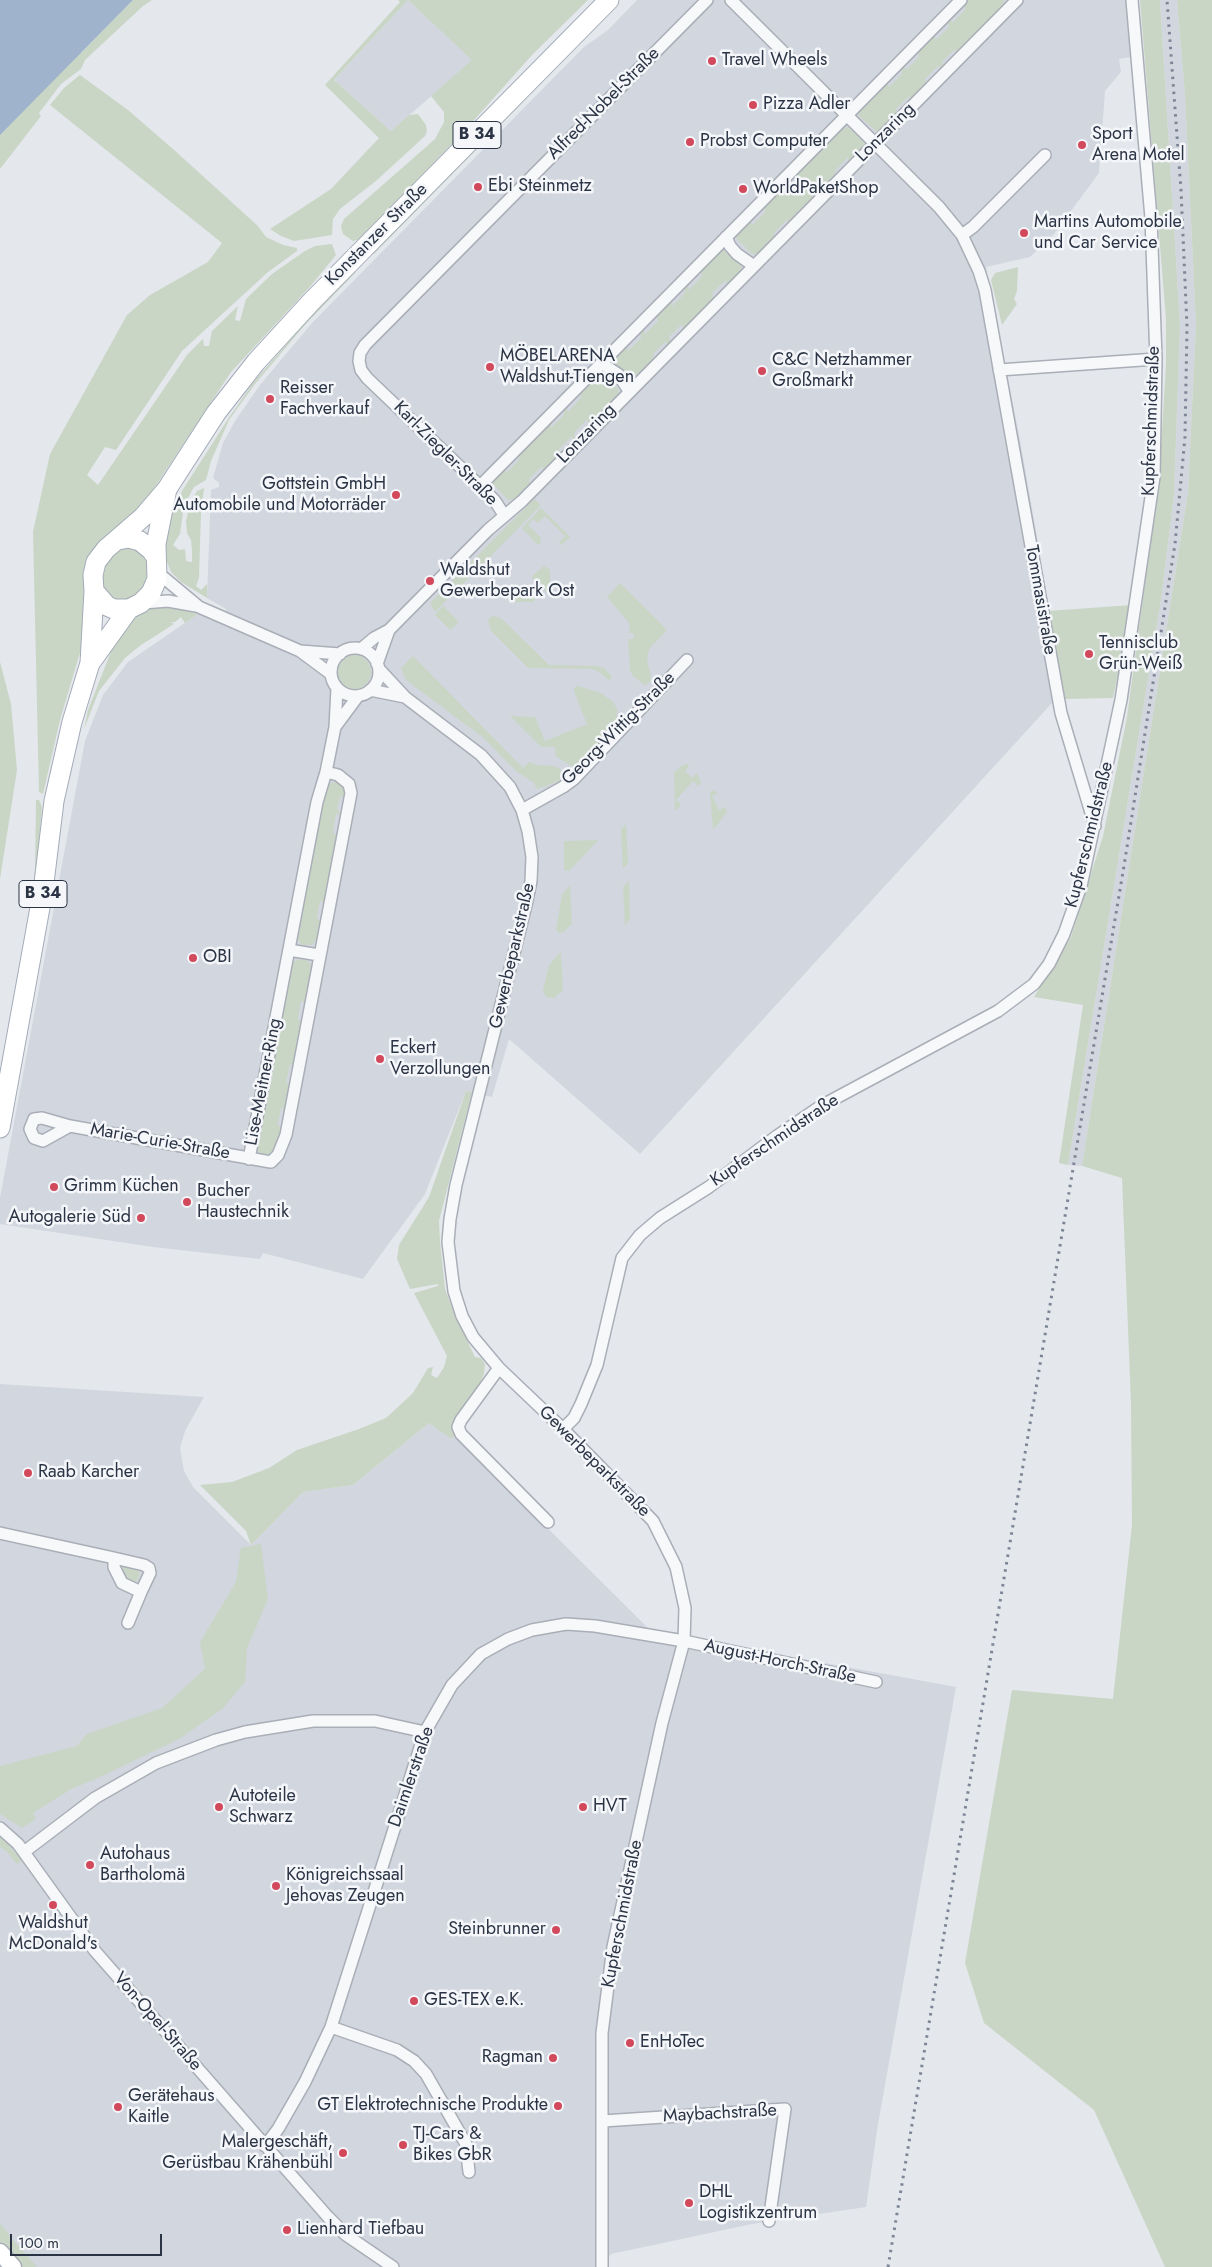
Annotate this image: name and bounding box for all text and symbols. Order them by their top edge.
street label: Alfred-Nobel-Straße [543,43,665,165]
place label: Travel Wheels [722,50,827,72]
marker: Travel Wheels [706,55,718,67]
place label: Pizza Adler [763,94,850,116]
marker: Pizza Adler [747,99,759,111]
street label: Lonzaring [852,99,920,167]
road number: B 34 [453,122,501,148]
place label: Sport Arena Motel [1092,124,1185,166]
place label: Probst Computer [700,131,828,153]
marker: Probst Computer [684,136,696,148]
marker: Sport Arena Motel [1076,139,1088,151]
place label: Ebi Steinmetz [488,176,592,198]
place label: WorldPaketShop [753,178,878,200]
street label: Konstanzer Straße [321,179,433,291]
marker: Ebi Steinmetz [472,181,484,193]
marker: WorldPaketShop [737,183,749,195]
place label: Martins Automobile und Car Service [1034,212,1182,254]
marker: Martins Automobile und Car Service [1018,227,1030,239]
place label: MÖBELARENA Waldshut-Tiengen [500,346,634,388]
street label: Kupferschmidstraße [1139,346,1165,496]
place label: C&C Netzhammer Großmarkt [772,350,912,392]
marker: MÖBELARENA Waldshut-Tiengen [484,361,496,373]
marker: C&C Netzhammer Großmarkt [756,365,768,377]
place label: Reisser Fachverkauf [280,378,369,420]
marker: Reisser Fachverkauf [264,393,276,405]
street label: Karl-Ziegler-Straße [388,397,502,511]
street label: Lonzaring [553,400,621,468]
place label: Gottstein GmbH Automobile und Motorräder [173,474,386,516]
marker: Gottstein GmbH Automobile und Motorräder [390,489,402,501]
street label: Tommasistraße [1020,544,1060,656]
place label: Waldshut Gewerbepark Ost [440,560,574,602]
marker: Waldshut Gewerbepark Ost [424,575,436,587]
place label: Tennisclub Grün-Weiß [1099,633,1182,676]
marker: Tennisclub Grün-Weiß [1083,648,1095,660]
street label: Georg-Wittig-Straße [558,668,680,790]
street label: Kupferschmidstraße [1061,760,1119,910]
road number: B 34 [19,881,67,908]
street label: Gewerbeparkstraße [486,881,540,1031]
place label: OBI [203,947,232,969]
marker: OBI [187,952,199,964]
street label: Lise-Meitner-Ring [241,1017,287,1147]
place label: Eckert Verzollungen [390,1038,490,1080]
marker: Eckert Verzollungen [374,1053,386,1065]
street label: Kupferschmidstraße [707,1090,843,1192]
street label: Marie-Curie-Straße [89,1119,231,1165]
place label: Grimm Küchen [64,1176,179,1198]
marker: Grimm Küchen [48,1181,60,1193]
place label: Bucher Haustechnik [197,1181,289,1224]
marker: Bucher Haustechnik [181,1196,193,1208]
place label: Autogalerie Süd [8,1207,131,1229]
marker: Autogalerie Süd [135,1212,147,1224]
street label: Gewerbeparkstraße [534,1402,654,1522]
place label: Raab Karcher [38,1462,139,1484]
marker: Raab Karcher [22,1467,34,1479]
street label: August-Horch-Straße [702,1635,858,1689]
street label: Daimlerstraße [385,1724,439,1830]
place label: Autoteile Schwarz [229,1786,296,1828]
place label: HVT [593,1796,627,1818]
marker: Autoteile Schwarz [213,1801,225,1813]
marker: HVT [577,1801,589,1813]
street label: Kupferschmidstraße [598,1838,648,1990]
place label: Autohaus Bartholomä [100,1844,185,1886]
marker: Autohaus Bartholomä [84,1859,96,1871]
place label: Königreichssaal Jehovas Zeugen [286,1865,405,1908]
marker: Königreichssaal Jehovas Zeugen [270,1880,282,1892]
marker: Waldshut McDonald's [47,1899,59,1911]
place label: Waldshut McDonald's [9,1913,97,1956]
place label: Steinbrunner [448,1919,546,1941]
marker: Steinbrunner [550,1924,562,1936]
street label: Von-Opel-Straße [108,1968,206,2076]
place label: GES-TEX e.K. [424,1990,524,2012]
marker: GES-TEX e.K. [408,1995,420,2007]
place label: EnHoTec [640,2032,705,2054]
marker: EnHoTec [624,2037,636,2049]
place label: Ragman [482,2047,543,2069]
marker: Ragman [547,2052,559,2064]
place label: Gerätehaus Kaitle [128,2086,215,2128]
place label: GT Elektrotechnische Produkte [317,2095,548,2117]
marker: GT Elektrotechnische Produkte [552,2100,564,2112]
street label: Maybachstraße [663,2100,777,2128]
marker: Gerätehaus Kaitle [112,2101,124,2113]
place label: TJ-Cars & Bikes GbR [413,2124,492,2166]
place label: Malergeschäft, Gerüstbau Krähenbühl [162,2132,333,2174]
marker: TJ-Cars & Bikes GbR [397,2139,409,2151]
marker: Malergeschäft, Gerüstbau Krähenbühl [337,2147,349,2159]
place label: DHL Logistikzentrum [699,2182,817,2224]
marker: DHL Logistikzentrum [683,2197,695,2209]
place label: Lienhard Tiefbau [297,2219,424,2241]
scale bar [12,2224,165,2256]
marker: Lienhard Tiefbau [281,2224,293,2236]
text: 100 m [18,2232,59,2254]

